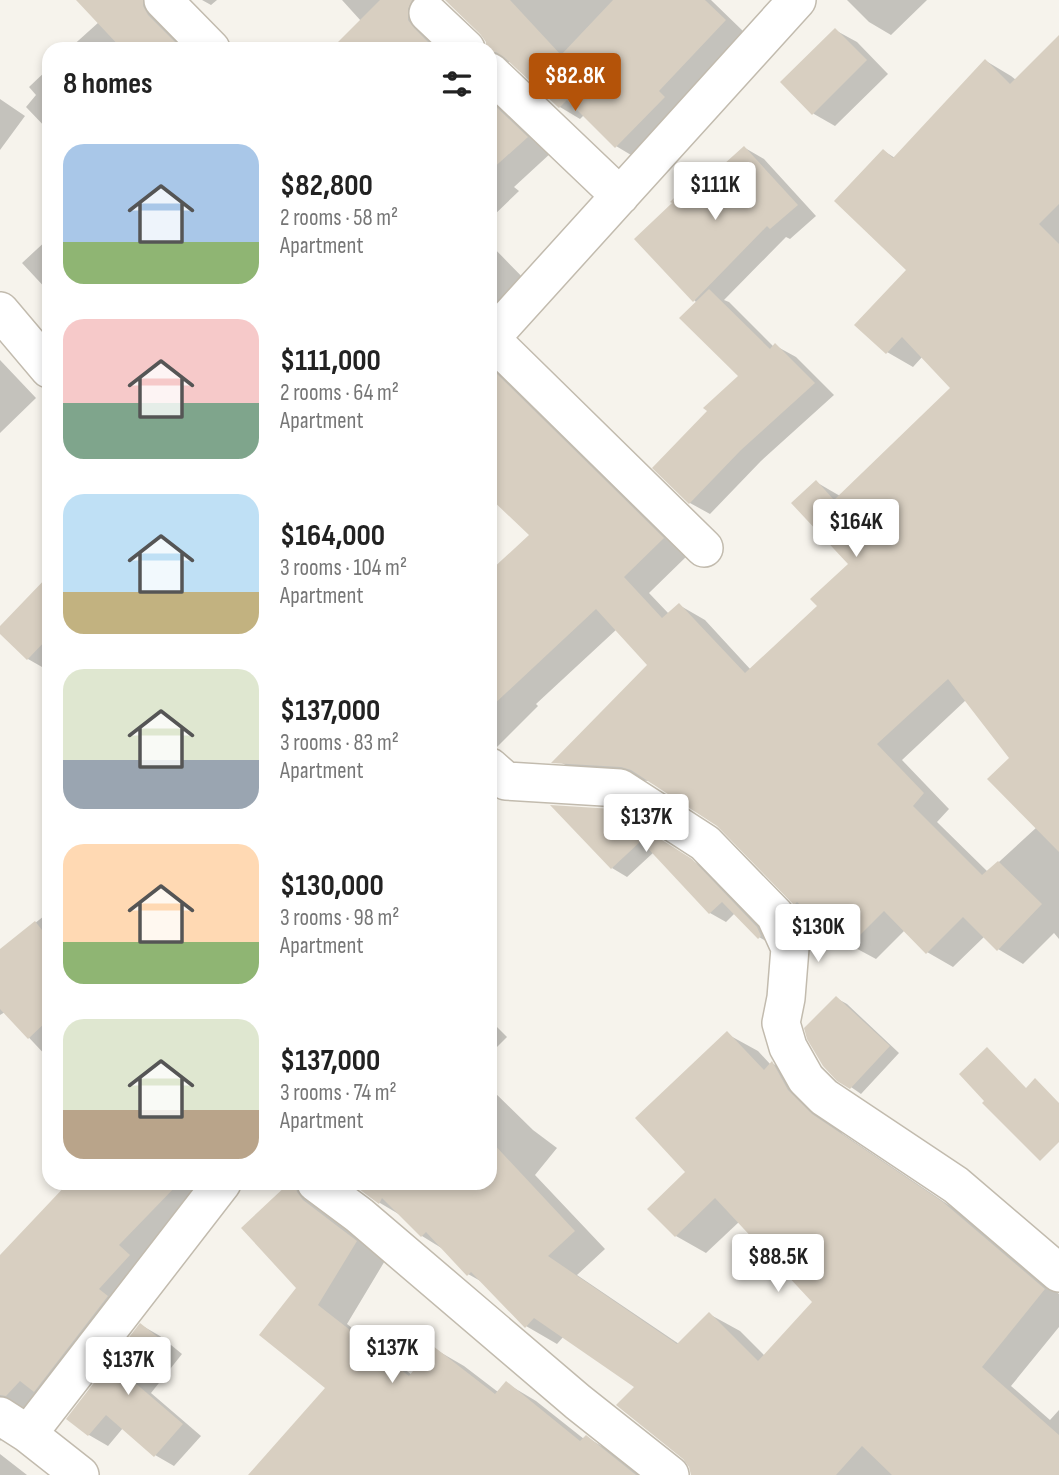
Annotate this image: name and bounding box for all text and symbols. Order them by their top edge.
pin: $82.8K [518,54,632,113]
text: $82.8K [545,62,605,90]
icon: filters [438,65,476,103]
text: 8 homes [63,66,152,102]
pin: $111K [666,162,764,222]
text: $82,800 [280,168,373,204]
text: $111K [690,171,740,199]
icon: home [119,172,203,256]
text: 2 rooms · 58 m² [280,204,398,232]
text: Apartment [280,232,364,260]
text: $111,000 [280,343,381,379]
icon: home [119,347,203,431]
text: 2 rooms · 64 m² [280,379,399,407]
text: Apartment [280,407,364,435]
pin: $164K [807,500,905,559]
text: $164K [829,508,883,536]
text: $164,000 [280,518,385,554]
icon: home [119,522,203,606]
text: 3 rooms · 104 m² [280,554,407,582]
text: Apartment [280,582,364,610]
text: $137,000 [280,693,380,729]
icon: home [119,697,203,781]
text: 3 rooms · 83 m² [280,729,399,757]
text: Apartment [280,757,364,785]
pin: $137K [597,794,695,854]
text: $137K [620,803,672,831]
text: $130,000 [280,868,384,904]
icon: home [119,872,203,956]
text: 3 rooms · 98 m² [280,904,399,932]
pin: $130K [769,904,867,964]
text: $130K [791,913,845,941]
text: Apartment [280,932,364,960]
text: $137,000 [280,1043,380,1079]
icon: home [119,1047,203,1131]
text: 3 rooms · 74 m² [280,1079,397,1107]
text: Apartment [280,1107,364,1135]
pin: $88.5K [721,1234,835,1294]
text: $88.5K [748,1243,808,1271]
pin: $137K [343,1326,441,1385]
text: $137K [366,1334,418,1362]
pin: $137K [79,1338,177,1397]
text: $137K [102,1346,154,1374]

